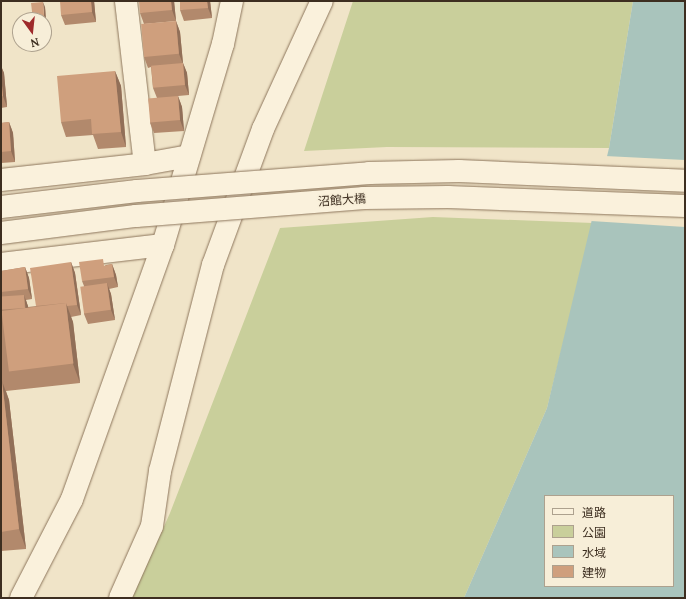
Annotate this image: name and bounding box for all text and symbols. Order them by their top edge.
north arrow [12,12,52,52]
text: N [29,35,41,50]
street label: 沼館大橋 [318,191,366,209]
legend [544,495,674,587]
text: 道路 [582,505,606,520]
text: 公園 [582,525,606,540]
text: 水域 [582,545,606,560]
text: 建物 [582,565,606,580]

